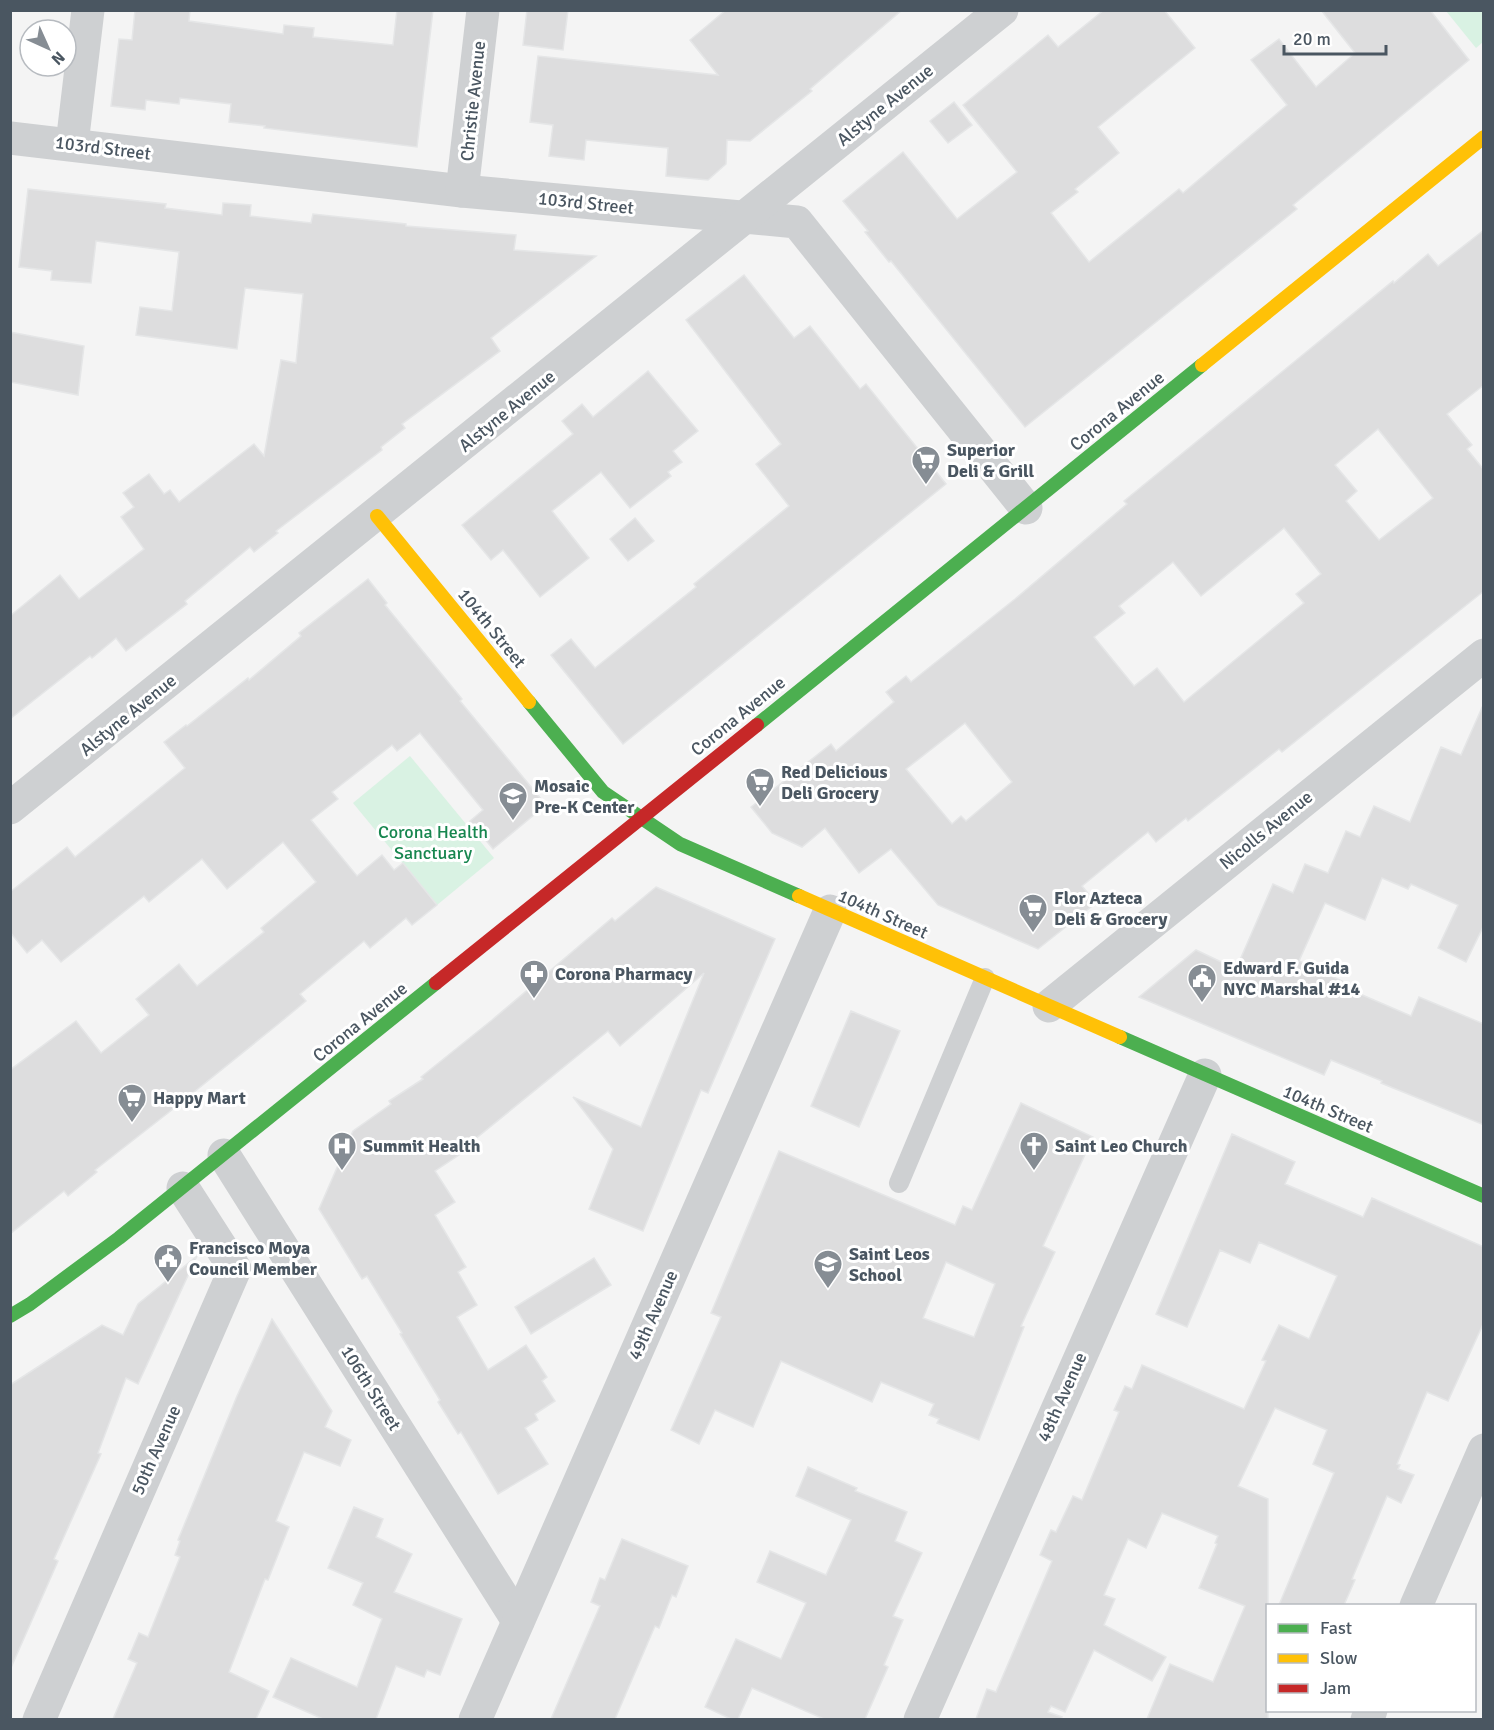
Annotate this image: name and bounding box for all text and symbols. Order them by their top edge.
north arrow [18,18,78,78]
scale bar [1284,18,1386,56]
text: 20 m [1293,28,1331,50]
street label: Christie Avenue [456,40,490,162]
text: N [47,47,69,69]
street label: Alstyne Avenue [832,59,938,151]
street label: 103rd Street [54,131,152,165]
street label: 103rd Street [537,187,635,219]
street label: Alstyne Avenue [454,365,560,457]
street label: Corona Avenue [1065,366,1169,456]
place label: Superior Deli & Grill [947,439,1035,482]
supermarket icon: Superior Deli & Grill [910,444,942,486]
street label: 104th Street [453,584,531,672]
street label: Alstyne Avenue [75,669,181,761]
street label: Corona Avenue [686,671,790,761]
place label: Red Delicious Deli Grocery [781,761,887,804]
supermarket icon: Red Delicious Deli Grocery [744,766,776,808]
place label: Mosaic Pre-K Center [534,775,635,818]
school or university icon: Mosaic Pre-K Center [497,780,529,822]
street label: Nicolls Avenue [1215,786,1317,874]
park label: Corona Health Sanctuary [378,821,488,864]
street label: 104th Street [835,884,931,944]
place label: Flor Azteca Deli & Grocery [1054,887,1168,930]
supermarket icon: Flor Azteca Deli & Grocery [1017,892,1049,934]
place label: Edward F. Guida NYC Marshal #14 [1223,957,1361,1000]
pharmacy icon: Corona Pharmacy [518,958,550,1000]
public building icon: Edward F. Guida NYC Marshal #14 [1186,962,1218,1004]
place label: Corona Pharmacy [555,963,693,985]
street label: Corona Avenue [308,977,412,1067]
street label: 104th Street [1279,1080,1377,1138]
supermarket icon: Happy Mart [116,1082,148,1124]
place label: Happy Mart [153,1087,246,1109]
hospital icon: Summit Health [326,1130,358,1172]
church icon: Saint Leo Church [1018,1130,1050,1172]
place label: Summit Health [363,1135,481,1157]
place label: Saint Leo Church [1055,1135,1188,1157]
place label: Francisco Moya Council Member [189,1237,318,1280]
public building icon: Francisco Moya Council Member [152,1242,184,1284]
place label: Saint Leos School [849,1243,930,1286]
school or university icon: Saint Leos School [812,1248,844,1290]
street label: 49th Avenue [623,1267,683,1363]
street label: 106th Street [336,1341,406,1435]
street label: 48th Avenue [1032,1349,1092,1445]
street label: 50th Avenue [126,1402,186,1498]
legend [1266,1604,1476,1712]
text: Fast [1320,1617,1352,1639]
text: Slow [1320,1647,1357,1669]
text: Jam [1320,1677,1351,1699]

